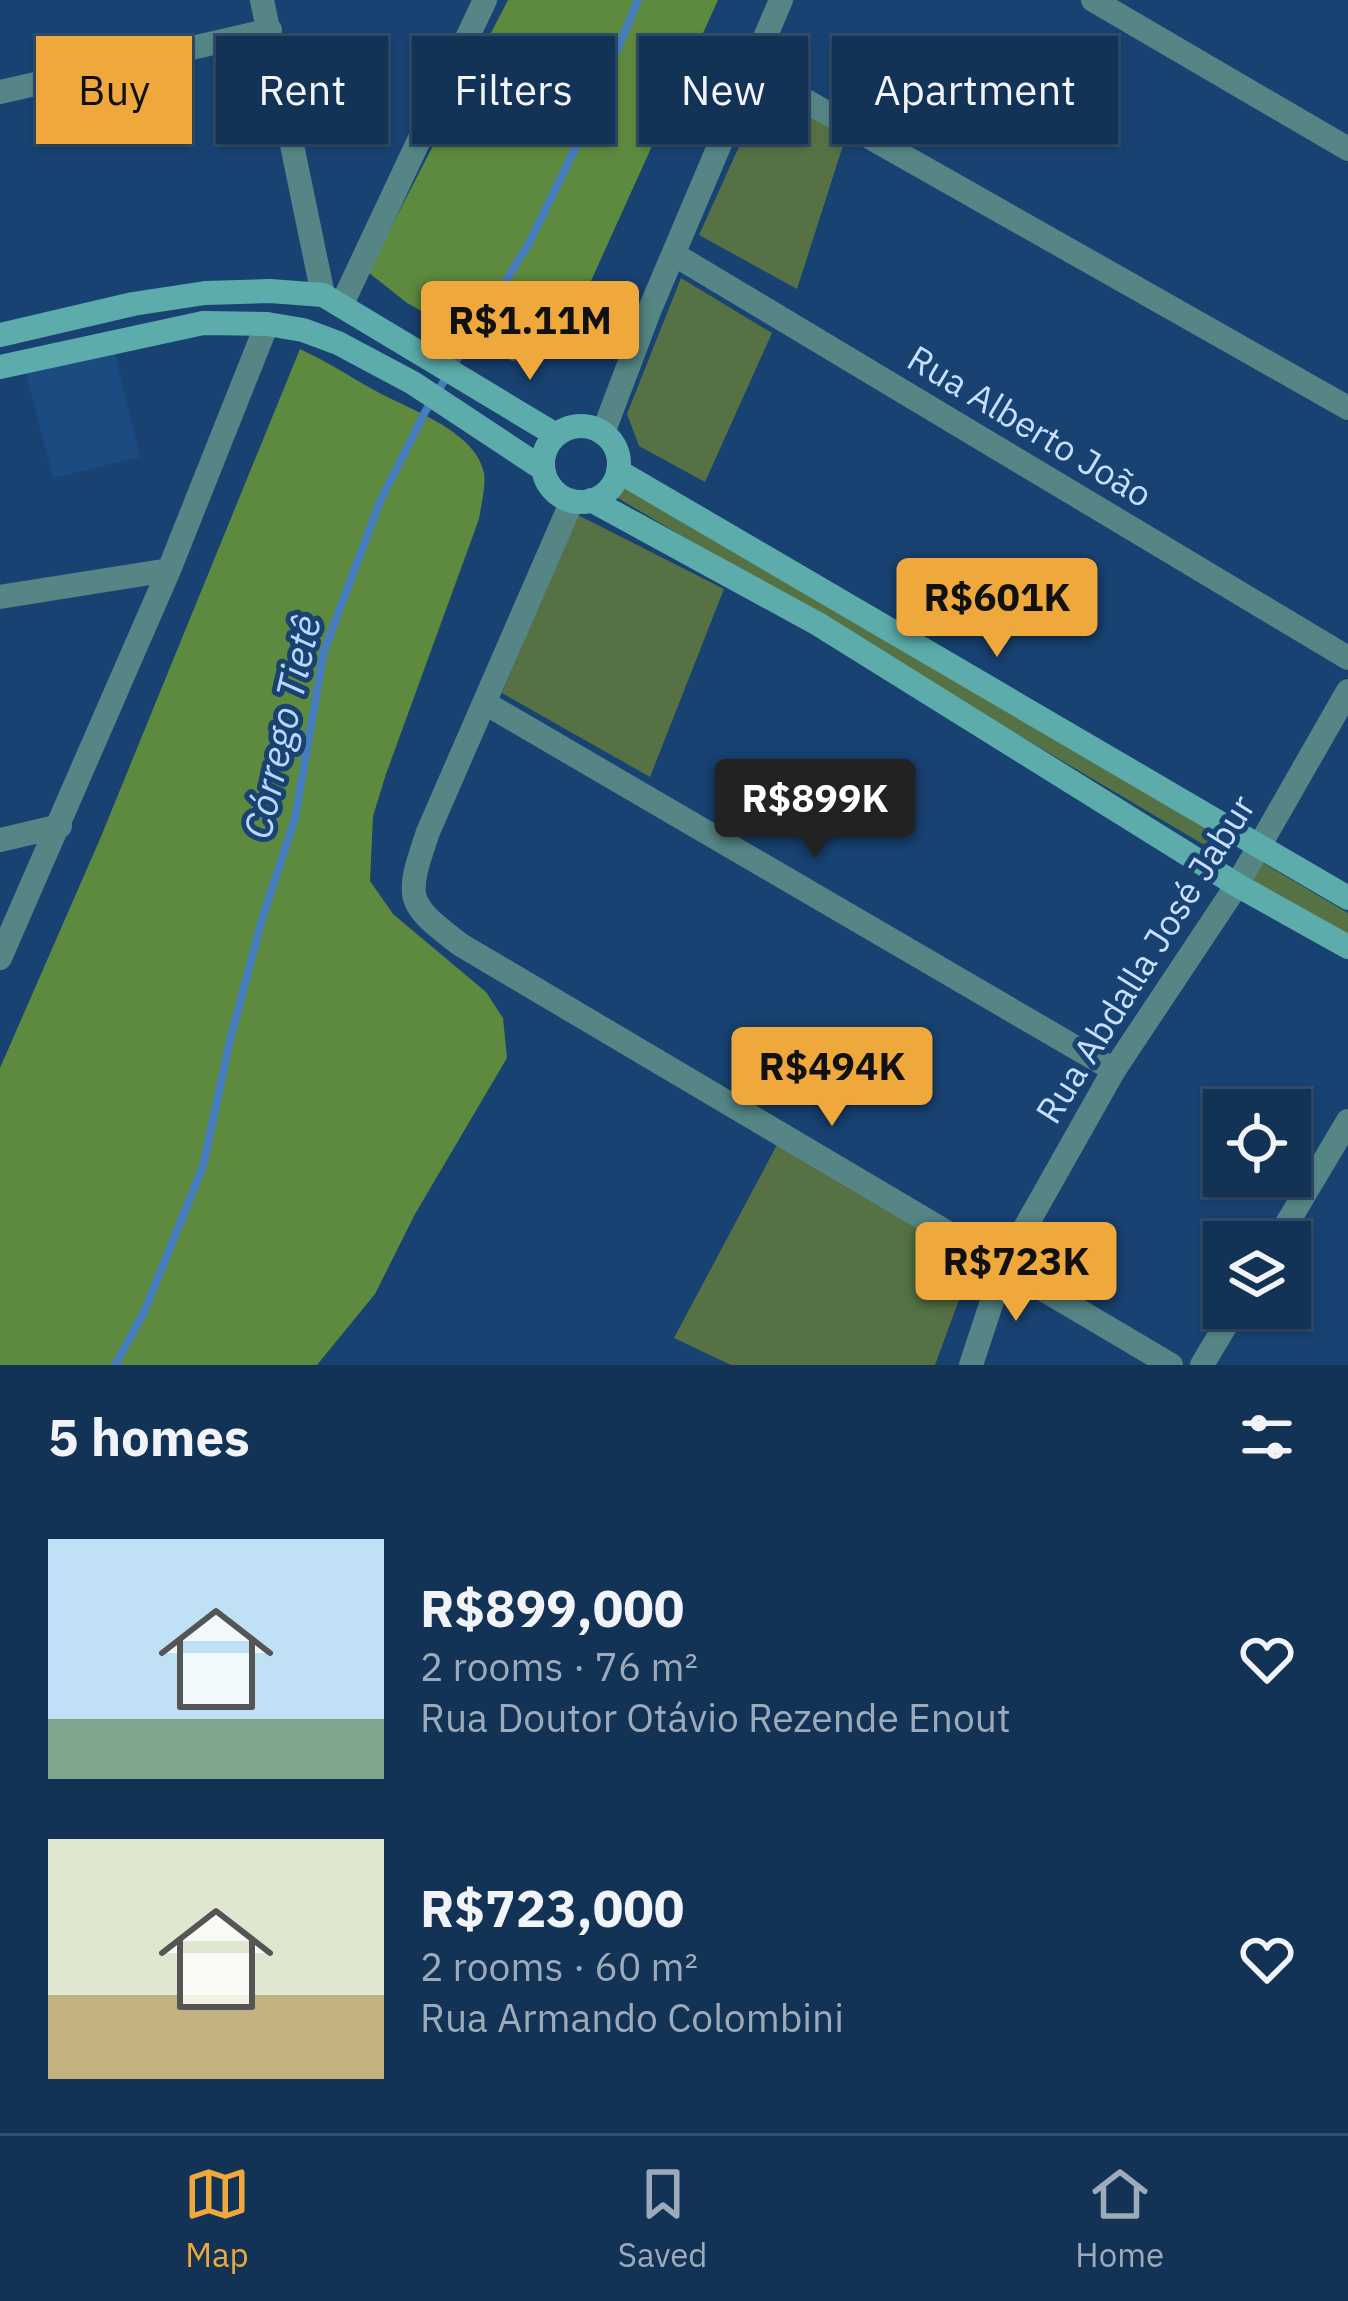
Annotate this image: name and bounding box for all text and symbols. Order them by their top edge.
chip: Buy [36,36,192,144]
chip: Rent [216,36,388,144]
chip: Filters [412,36,615,144]
chip: New [639,36,808,144]
chip: Apartment [832,36,1118,144]
pin: R$1.11M [419,281,641,383]
text: R$1.11M [448,294,612,345]
street label: Rua Alberto João [899,334,1161,517]
pin: R$601K [899,558,1095,660]
text: R$601K [923,571,1071,622]
water label: Córrego Tietê [231,610,332,844]
pin: R$899K [717,759,913,861]
text: R$899K [741,772,889,823]
street label: Rua Abdalla José Jabur [1024,786,1265,1132]
pin: R$494K [734,1027,930,1129]
text: R$494K [758,1040,906,1091]
map controls [1203,1089,1311,1329]
button: locate [1203,1089,1311,1197]
button: layers [1203,1221,1311,1329]
pin: R$723K [918,1222,1114,1324]
text: R$723K [942,1235,1090,1286]
text: 5 homes [48,1404,250,1470]
icon: filters [1234,1404,1300,1470]
text: R$899,000 [420,1575,684,1641]
icon: home [144,1587,288,1731]
icon: heart [1234,1626,1300,1692]
text: 2 rooms · 76 m² [420,1641,698,1692]
text: Rua Doutor Otávio Rezende Enout [420,1692,1011,1743]
text: R$723,000 [420,1875,684,1941]
icon: home [144,1887,288,2031]
icon: heart [1234,1926,1300,1992]
text: 2 rooms · 60 m² [420,1941,698,1992]
text: Rua Armando Colombini [420,1992,844,2043]
tab: Map [184,2161,250,2276]
tab: Saved [618,2161,708,2276]
tab: Home [1075,2161,1164,2276]

